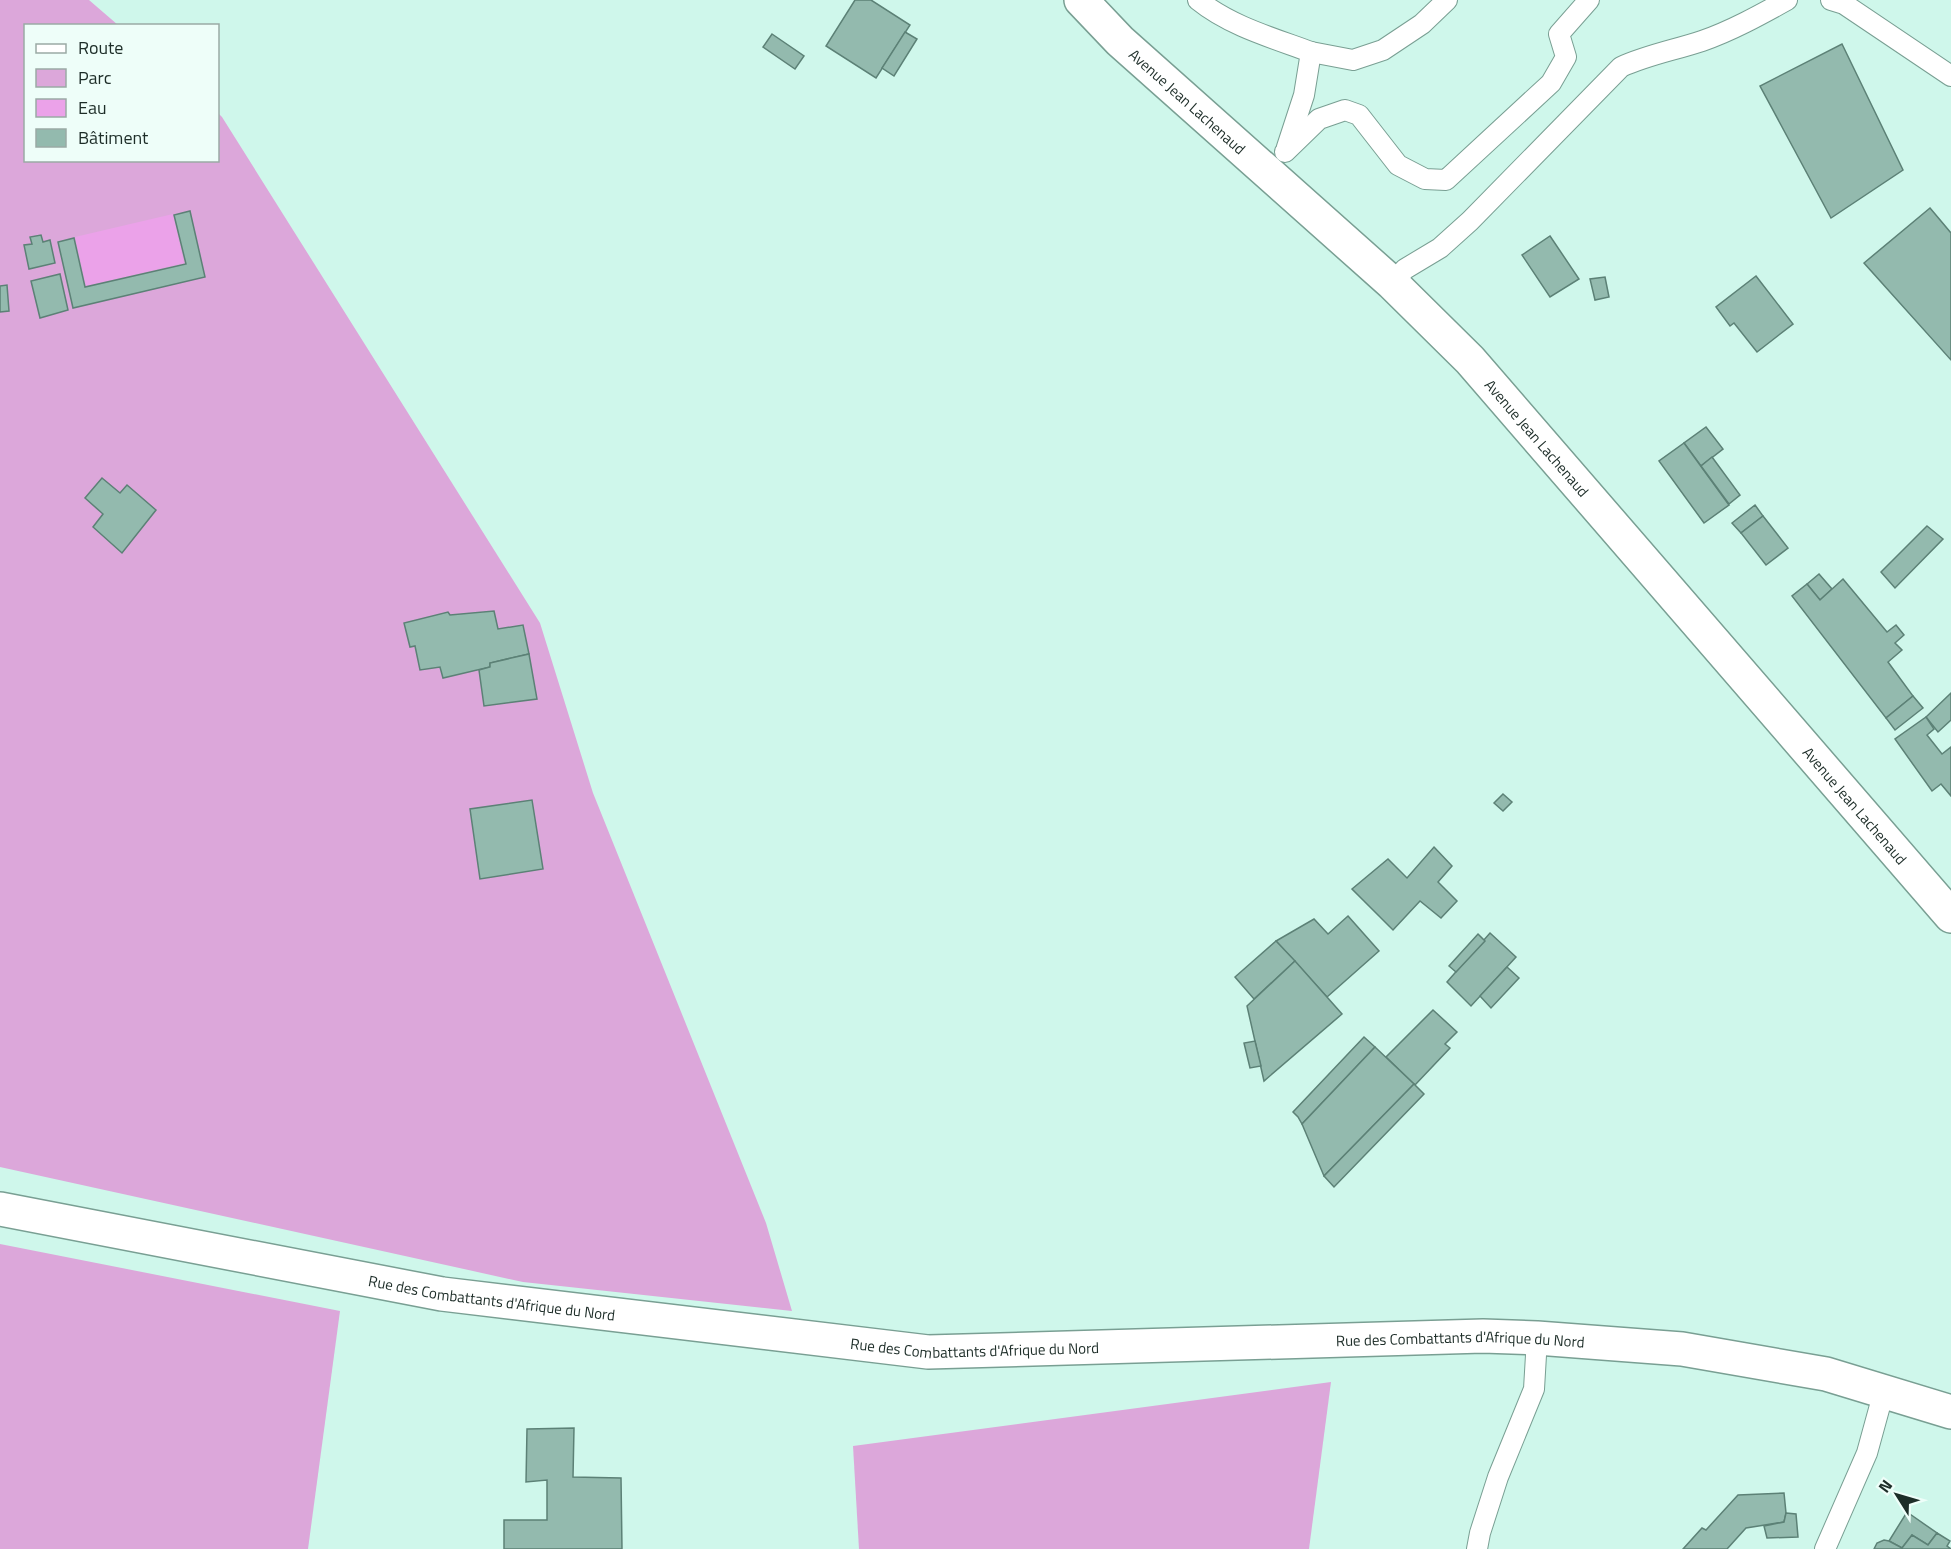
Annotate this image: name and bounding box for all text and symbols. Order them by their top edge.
legend [24,24,219,162]
text: Route [78,34,123,61]
street label: Avenue Jean Lachenaud [1124,43,1251,159]
text: Parc [78,64,112,91]
text: Eau [78,94,107,121]
text: Bâtiment [78,124,149,151]
street label: Avenue Jean Lachenaud [1480,374,1595,502]
street label: Avenue Jean Lachenaud [1798,741,1913,869]
street label: Rue des Combattants d'Afrique du Nord [367,1269,617,1326]
street label: Rue des Combattants d'Afrique du Nord [1335,1325,1585,1353]
street label: Rue des Combattants d'Afrique du Nord [849,1331,1099,1364]
north arrow [1867,1465,1927,1525]
text: N [1872,1474,1898,1498]

